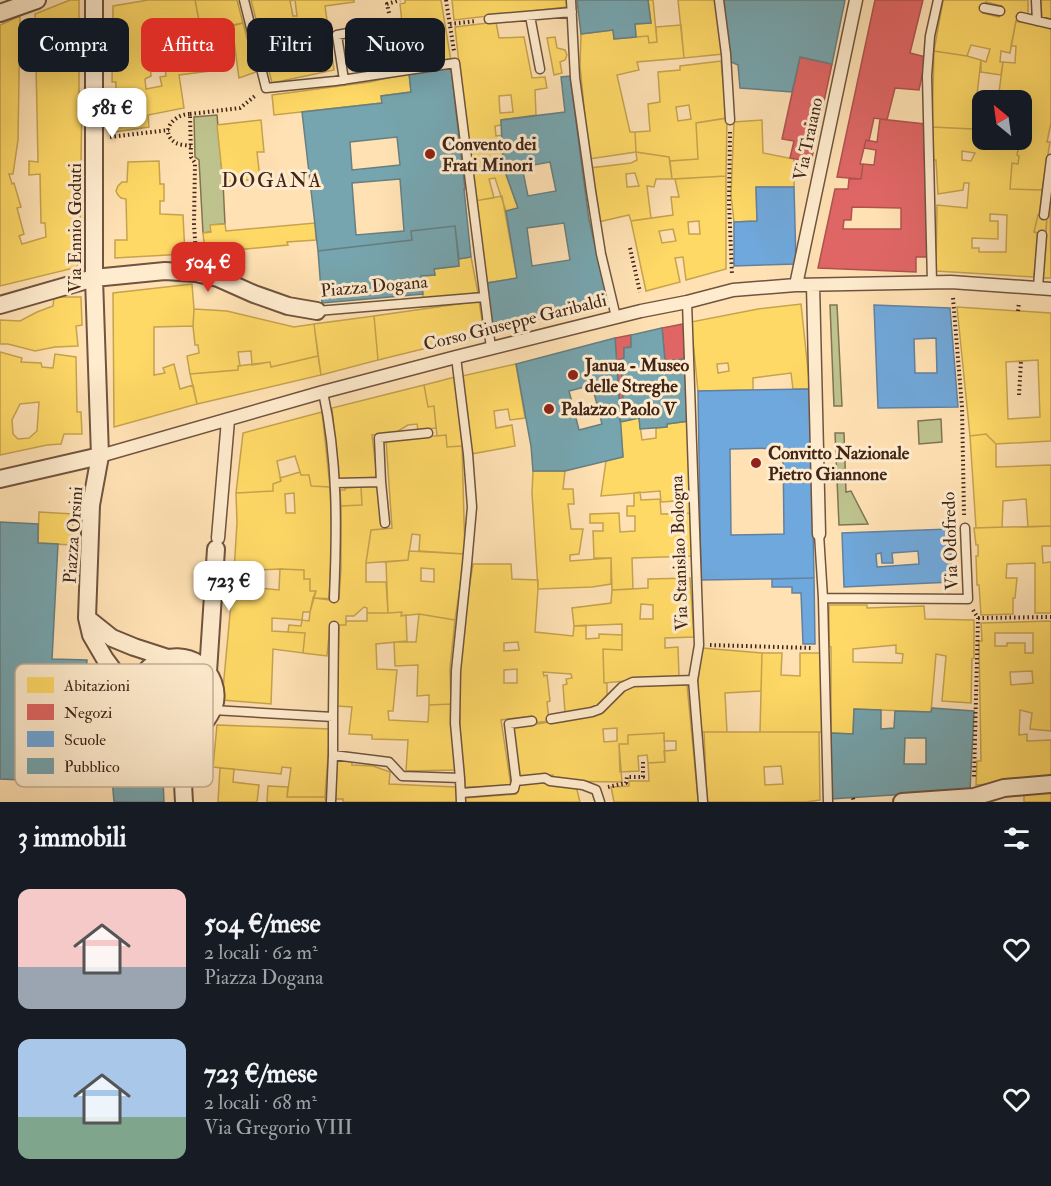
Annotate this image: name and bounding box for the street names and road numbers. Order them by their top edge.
street label: Via Traiano [788,95,829,183]
street label: Via Ennio Goduti [64,163,87,293]
street label: Piazza Dogana [319,270,429,303]
street label: Corso Giuseppe Garibaldi [421,289,609,356]
street label: Via Stanislao Bologna [665,474,694,631]
street label: Piazza Orsini [59,485,88,585]
street label: Via Odofredo [937,491,964,591]

